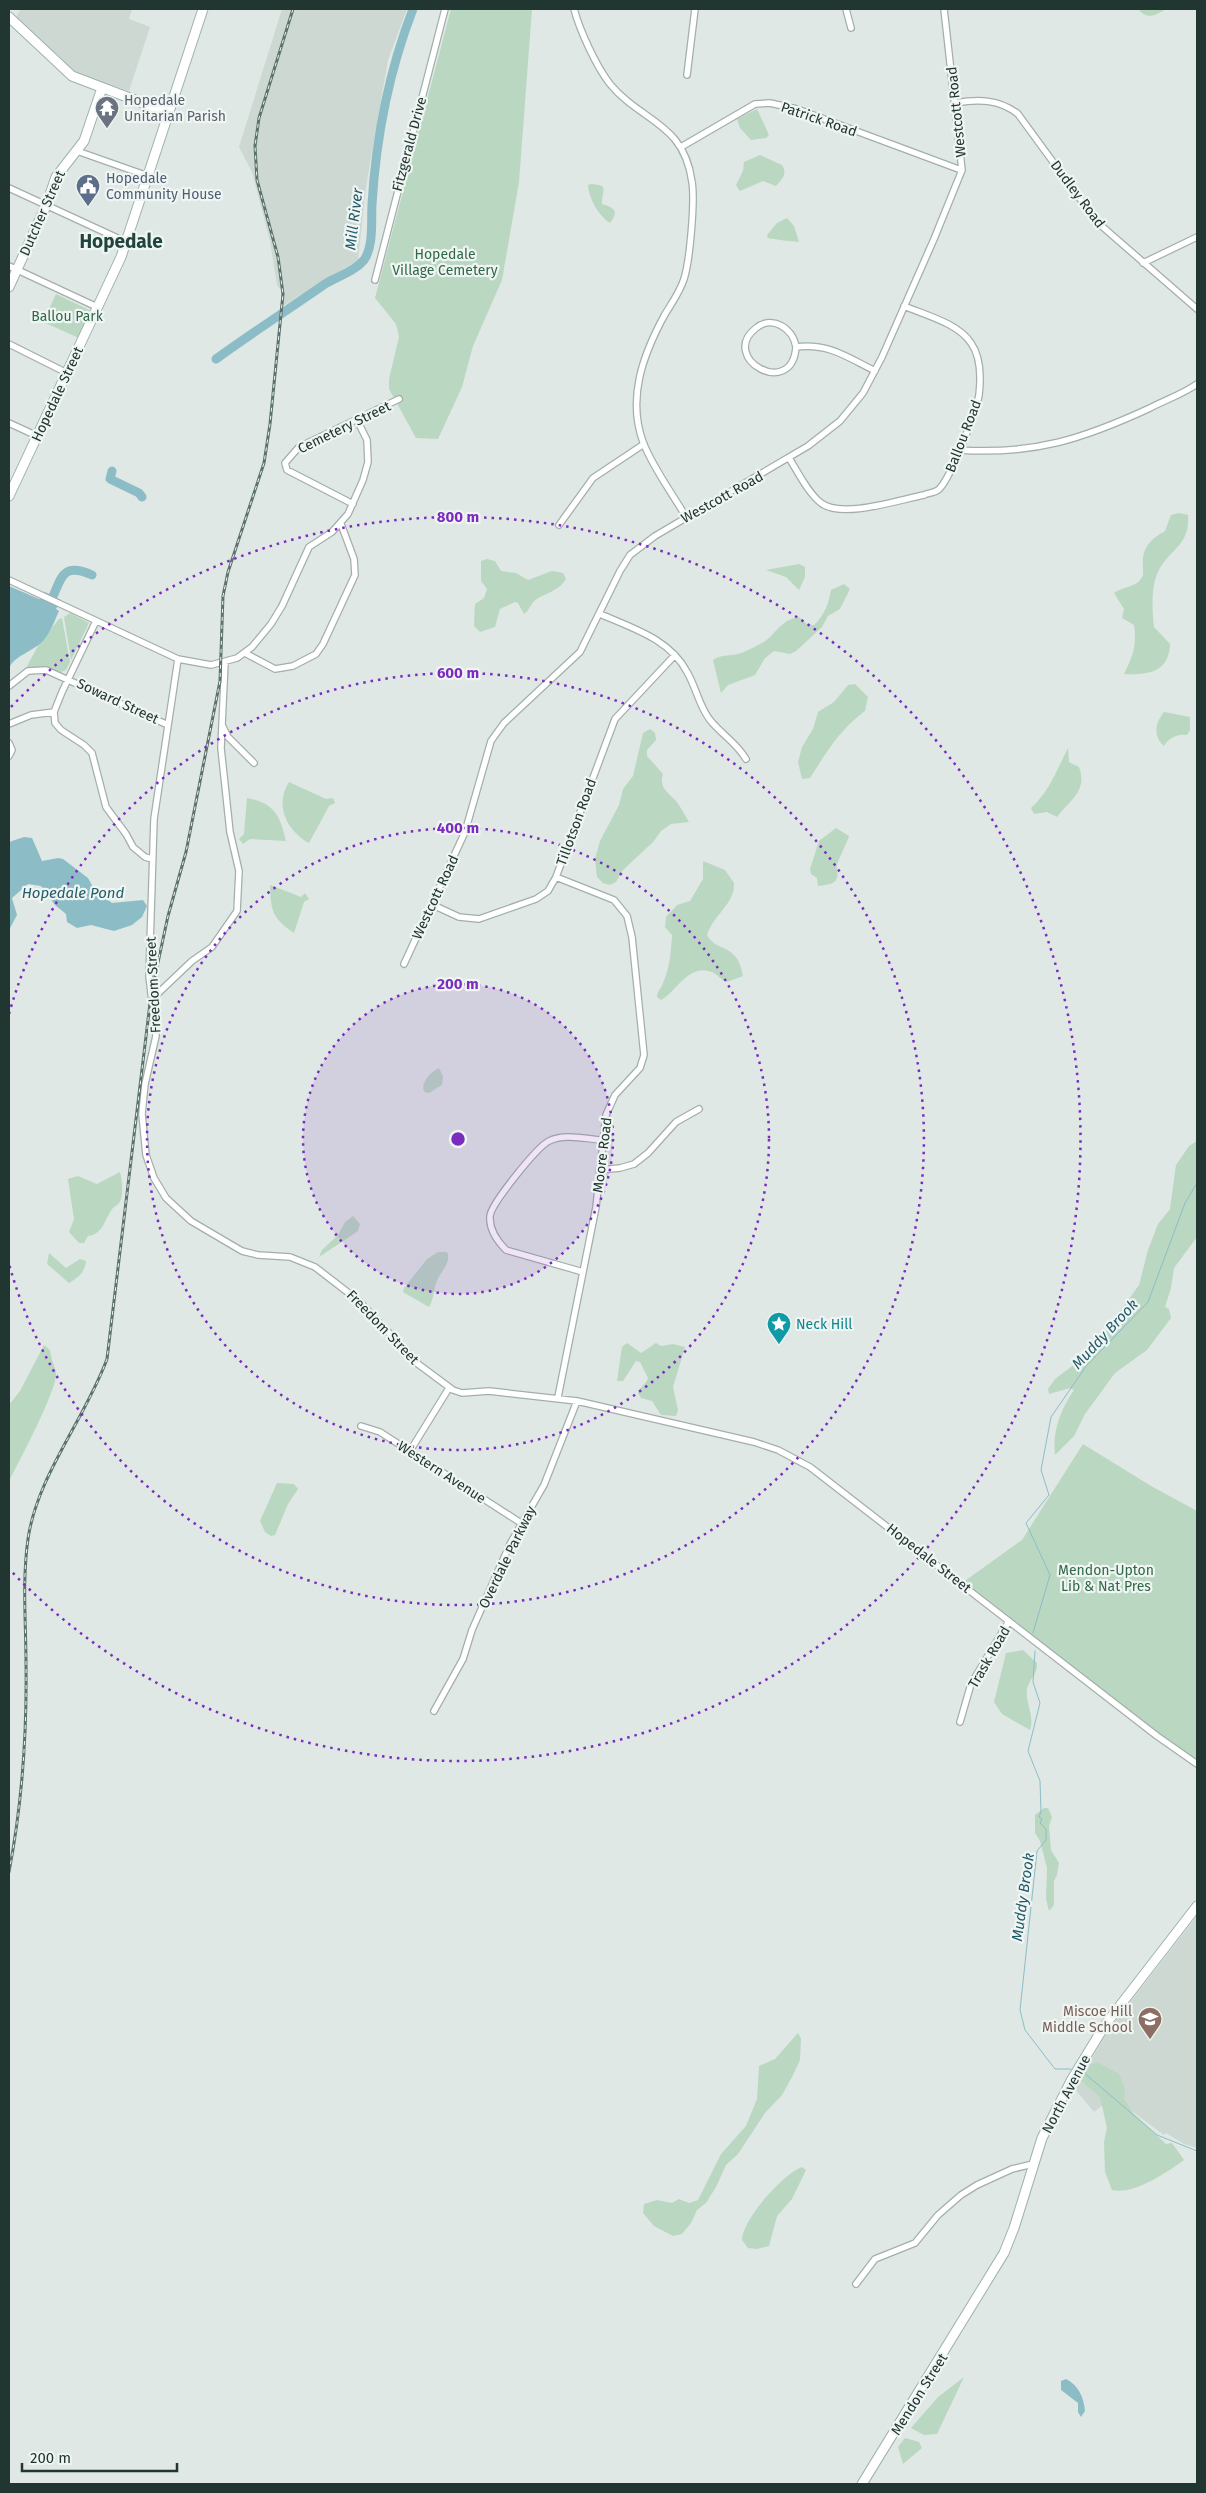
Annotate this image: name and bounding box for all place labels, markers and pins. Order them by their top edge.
place label: Hopedale Unitarian Parish [124,92,226,125]
temple icon: Hopedale Unitarian Parish [94,95,120,129]
place label: Hopedale Community House [106,170,222,203]
public building icon: Hopedale Community House [75,173,101,207]
centre of rings [449,1130,467,1148]
place icon: Neck Hill [766,1311,792,1345]
place label: Neck Hill [796,1316,852,1333]
place label: Miscoe Hill Middle School [1042,2003,1132,2036]
school or university icon: Miscoe Hill Middle School [1137,2006,1163,2040]

